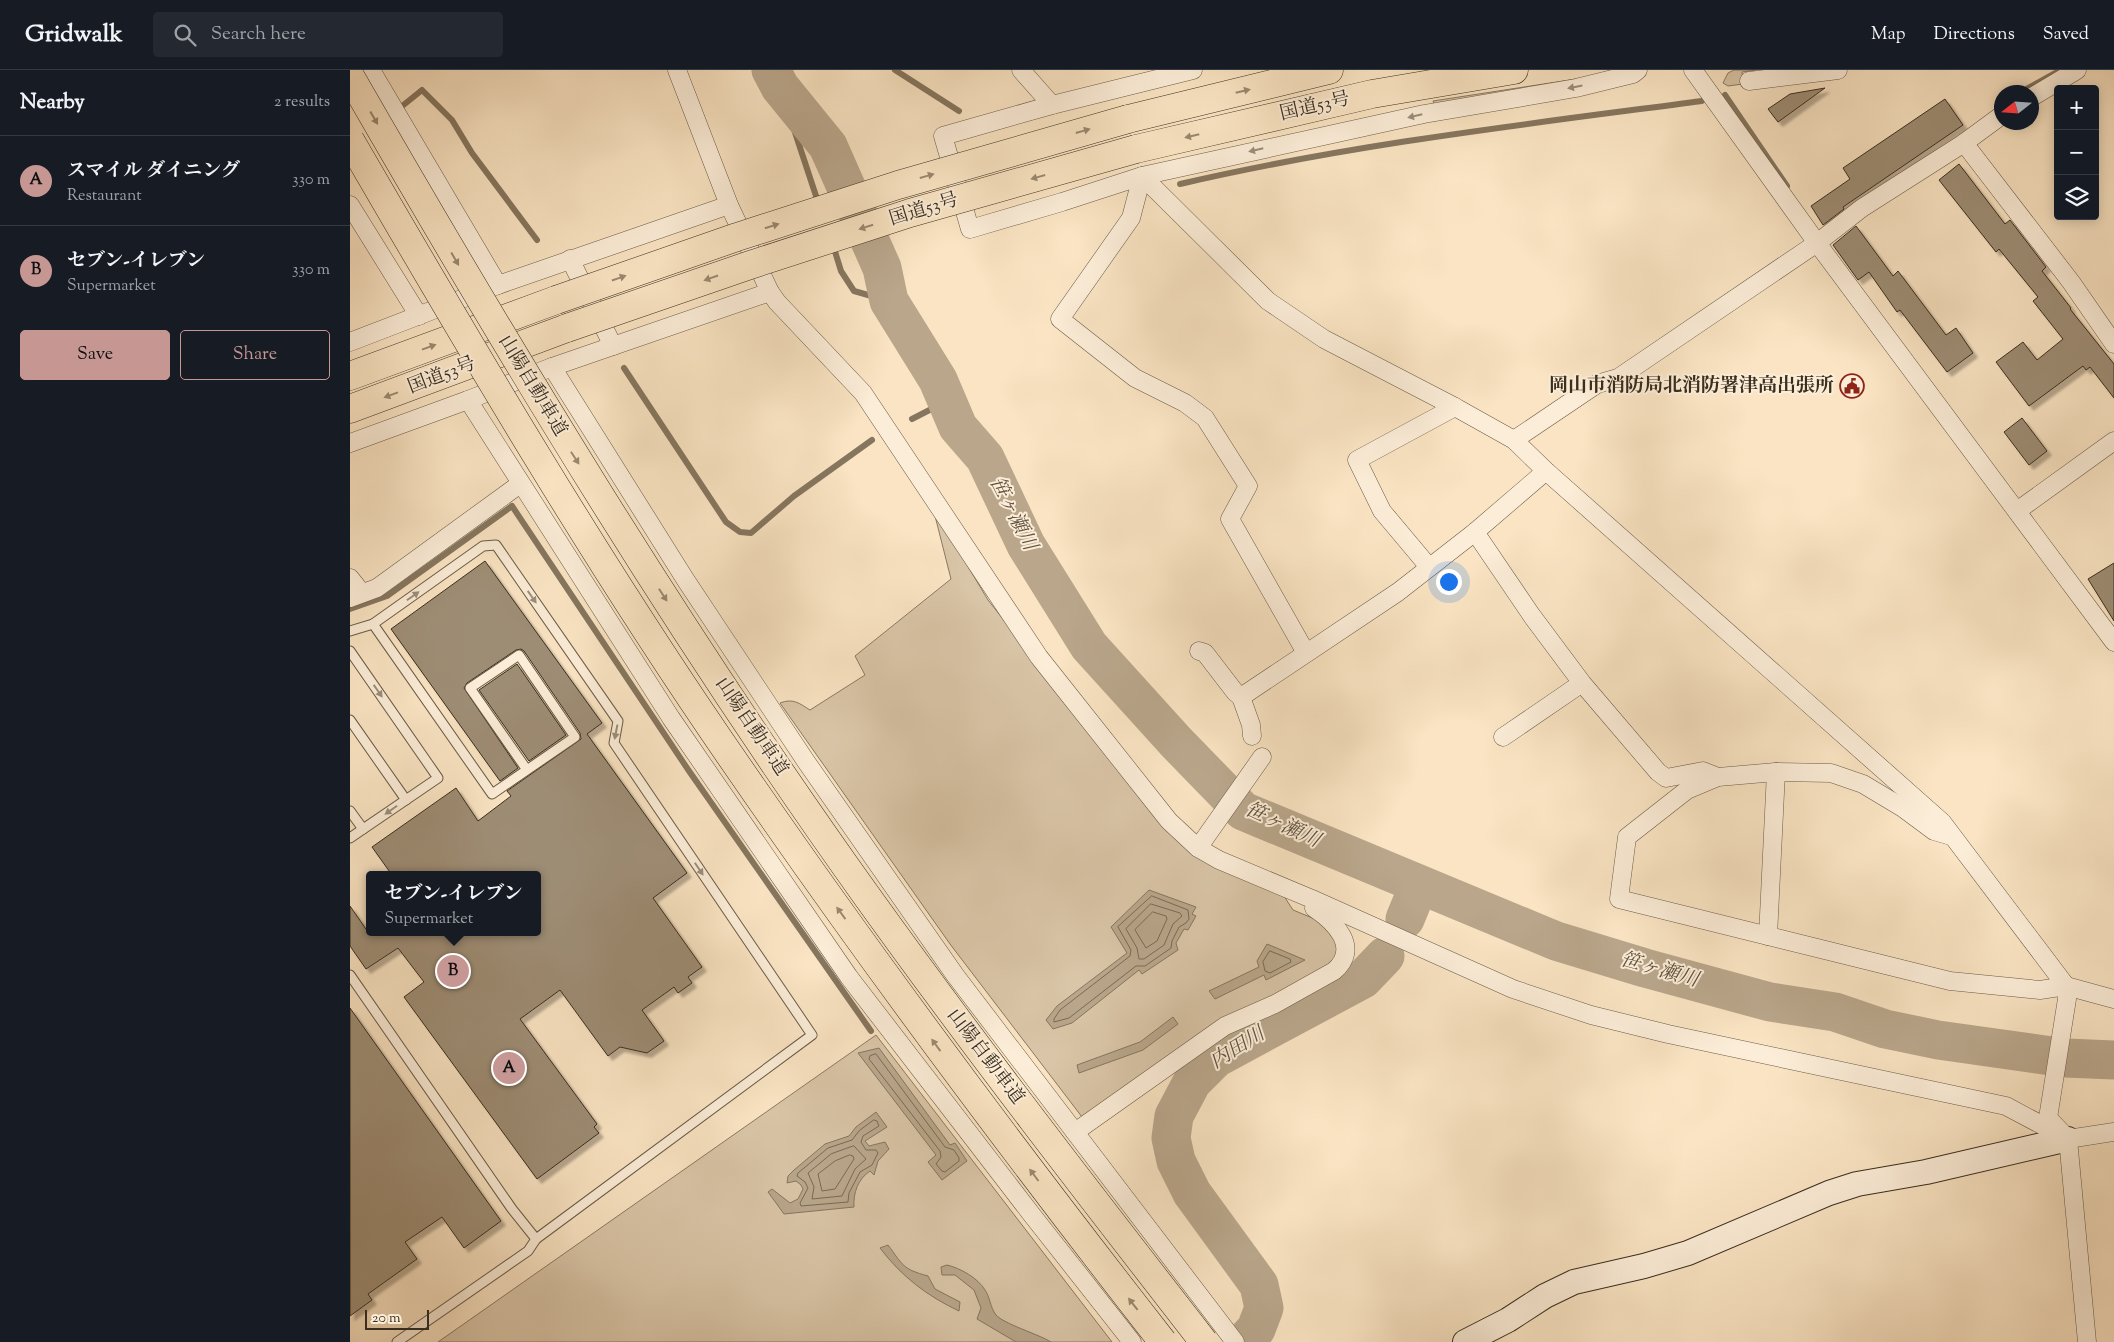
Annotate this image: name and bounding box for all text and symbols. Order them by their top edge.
search box [153,12,503,57]
text: Gridwalk [25,18,123,52]
icon: search [171,21,199,49]
text: Search here [211,21,306,48]
text: Map [1871,22,1906,48]
text: Directions [1934,22,2015,48]
text: Saved [2043,22,2089,48]
one-way arrow [1566,84,1582,92]
north arrow [1994,85,2039,130]
map controls [2054,85,2099,220]
button: + [2054,85,2099,130]
street label: 国道53号 [1277,86,1353,128]
one-way arrow [1236,87,1251,95]
text: Nearby [20,88,85,118]
text: 2 results [274,91,330,114]
one-way arrow [370,112,379,125]
one-way arrow [1407,112,1422,120]
one-way arrow [1076,127,1091,135]
button: − [2054,130,2099,175]
one-way arrow [1185,132,1200,140]
one-way arrow [1248,146,1263,154]
text: スマイル ダイニング [67,158,240,185]
text: A [30,169,43,192]
text: 330 m [292,169,330,192]
one-way arrow [920,172,935,180]
one-way arrow [1031,173,1046,181]
button: layers [2054,175,2099,220]
text: Restaurant [67,185,142,208]
street label: 国道53号 [886,187,962,233]
one-way arrow [765,221,780,229]
one-way arrow [858,224,873,232]
text: セブン-イレブン [67,248,205,275]
one-way arrow [451,252,460,266]
text: B [31,259,41,282]
text: 330 m [292,259,330,282]
one-way arrow [611,274,626,281]
text: Supermarket [67,275,156,298]
one-way arrow [704,275,719,282]
button: Save [20,330,170,380]
button: Share [180,330,330,380]
street label: 山陽自動車道 [491,330,573,442]
one-way arrow [421,343,436,350]
street label: 国道53号 [404,351,480,401]
place label: 岡山市消防局北消防署津高出張所 [1549,373,1834,400]
public building icon: 岡山市消防局北消防署津高出張所 [1839,373,1865,399]
one-way arrow [383,391,398,399]
one-way arrow [571,452,580,465]
water label: 笹ヶ瀬川 [981,472,1044,558]
your location [1436,569,1462,595]
one-way arrow [658,588,668,601]
one-way arrow [527,590,537,604]
one-way arrow [406,591,419,601]
street label: 山陽自動車道 [708,672,794,782]
one-way arrow [373,684,383,698]
one-way arrow [612,725,620,740]
water label: 笹ヶ瀬川 [1240,796,1326,857]
one-way arrow [384,805,397,815]
one-way arrow [694,862,704,875]
popup [366,871,541,936]
text: セブン-イレブン [385,881,522,908]
one-way arrow [836,906,846,920]
text: Supermarket [385,908,473,931]
water label: 笹ヶ瀬川 [1617,946,1703,997]
pin: B [437,952,469,990]
street label: 山陽自動車道 [940,1003,1030,1111]
water label: 内田川 [1205,1020,1273,1077]
one-way arrow [931,1038,941,1052]
pin: A [493,1049,525,1087]
one-way arrow [1028,1169,1039,1182]
one-way arrow [1128,1297,1138,1310]
scale bar [365,1307,429,1330]
text: 20 m [372,1309,401,1329]

